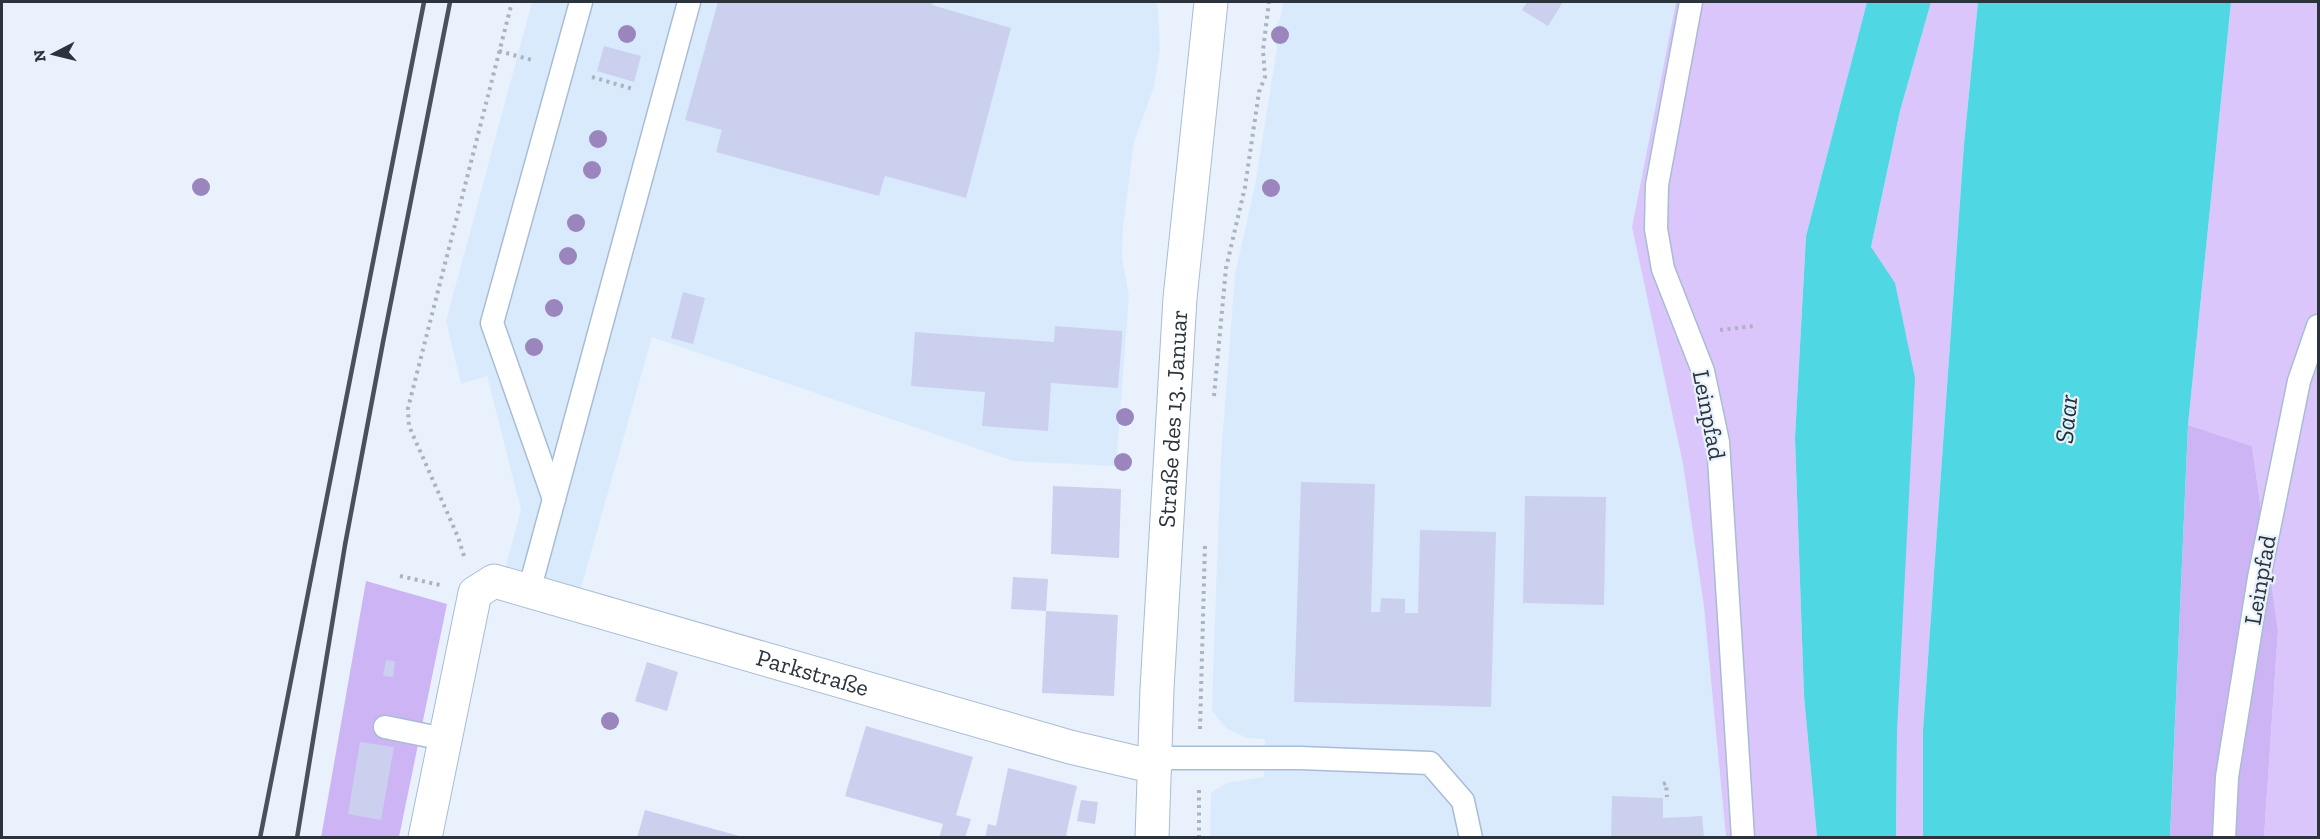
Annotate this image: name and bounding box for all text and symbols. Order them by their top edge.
north arrow [24,24,84,84]
text: N [29,49,50,63]
street label: Straße des 13. Januar [1152,309,1193,528]
street label: Leinpfad [1687,368,1732,462]
water label: Saar [2048,393,2084,445]
street label: Leinpfad [2237,533,2282,627]
street label: Parkstraße [753,642,872,702]

